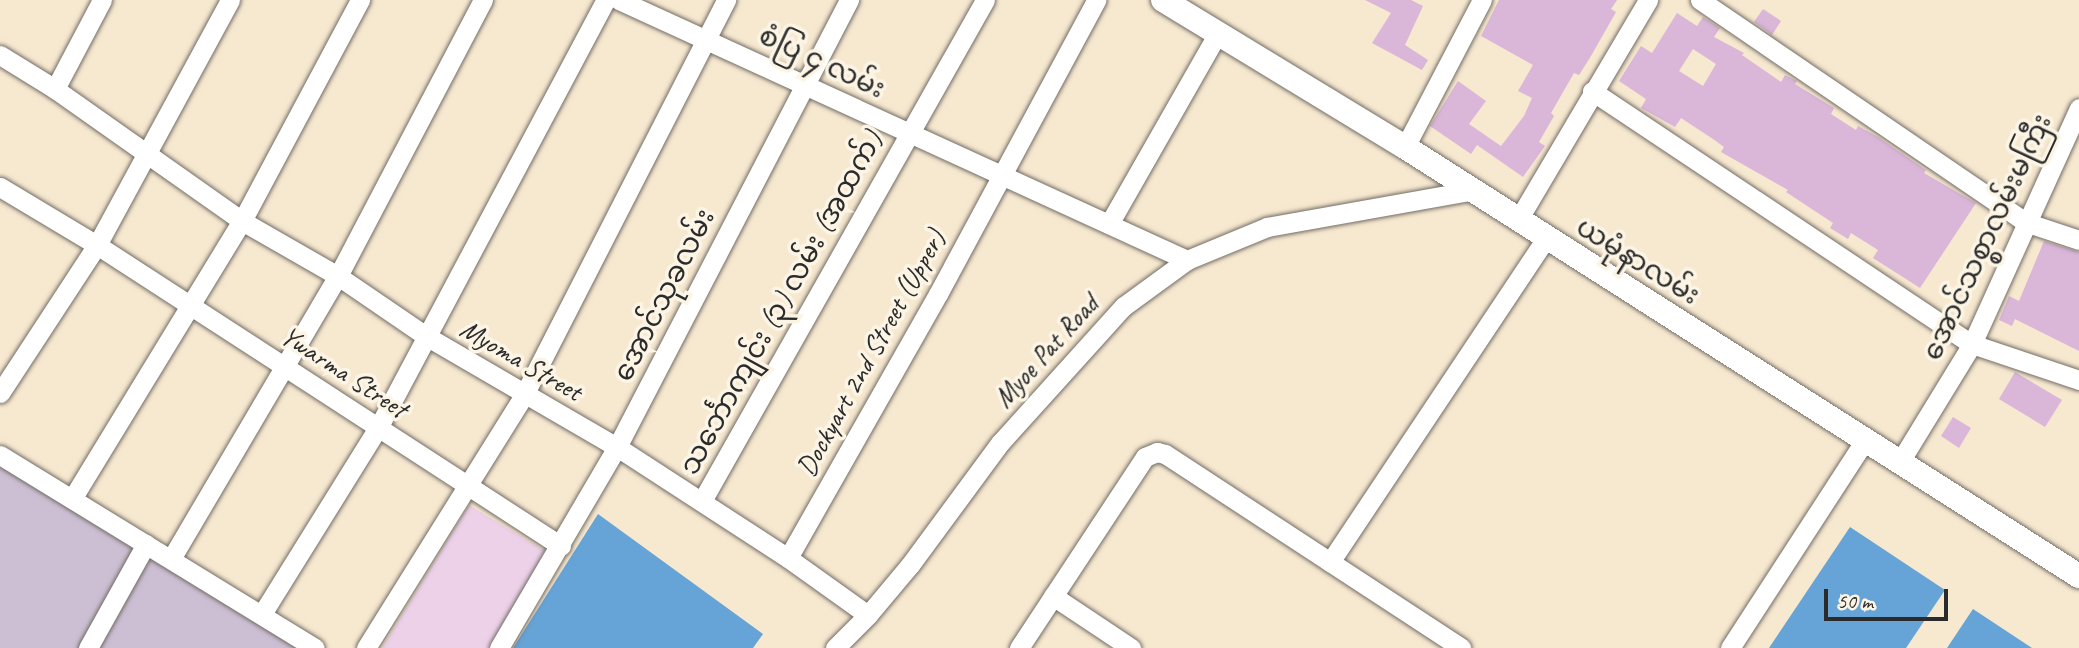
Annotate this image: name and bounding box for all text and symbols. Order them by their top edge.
street label: စံပြ ၄ လမ်း [754,18,890,106]
street label: အောင်သစ္စာလမ်းမကြီး [1915,108,2059,366]
street label: သင်္ဘောကျင်း (၃) လမ်း (အထက်) [672,126,890,480]
street label: အောင်သုခလမ်း [606,203,722,387]
street label: ယမုံနာလမ်း [1570,210,1706,312]
street label: Dockyart 2nd Street (Upper) [789,224,953,482]
street label: Myoe Pat Road [986,287,1106,415]
street label: Myoma Street [454,312,588,408]
street label: Ywarma Street [274,319,414,425]
scale bar [1827,574,1951,618]
text: 50 m [1837,588,1873,614]

